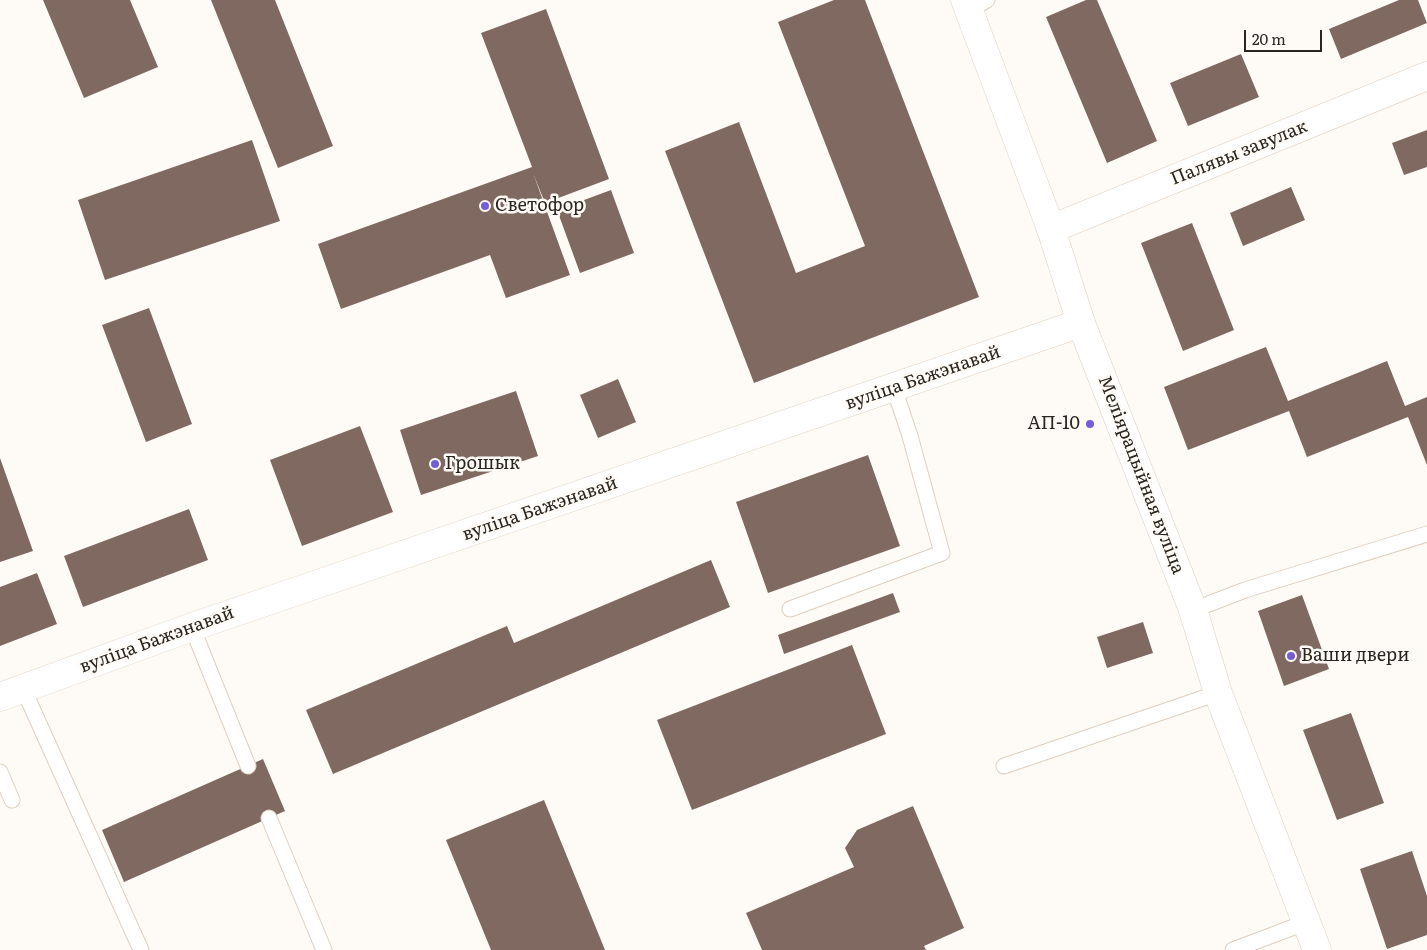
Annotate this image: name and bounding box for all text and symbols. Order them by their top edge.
scale bar [1247,20,1324,52]
text: 20 m [1252,27,1286,50]
street label: Палявы завулак [1168,116,1310,190]
place label: Светофор [495,195,584,217]
marker: Светофор [479,200,491,212]
street label: вуліца Бажэнавай [843,341,1003,415]
street label: Меліярацыйная вуліца [1093,373,1189,577]
place label: АП-10 [1028,413,1080,435]
marker: АП-10 [1084,418,1096,430]
place label: Грошык [445,453,520,475]
marker: Грошык [429,458,441,470]
street label: вуліца Бажэнавай [460,472,620,546]
street label: вуліца Бажэнавай [77,602,237,678]
place label: Ваши двери [1301,645,1409,667]
marker: Ваши двери [1285,650,1297,662]

